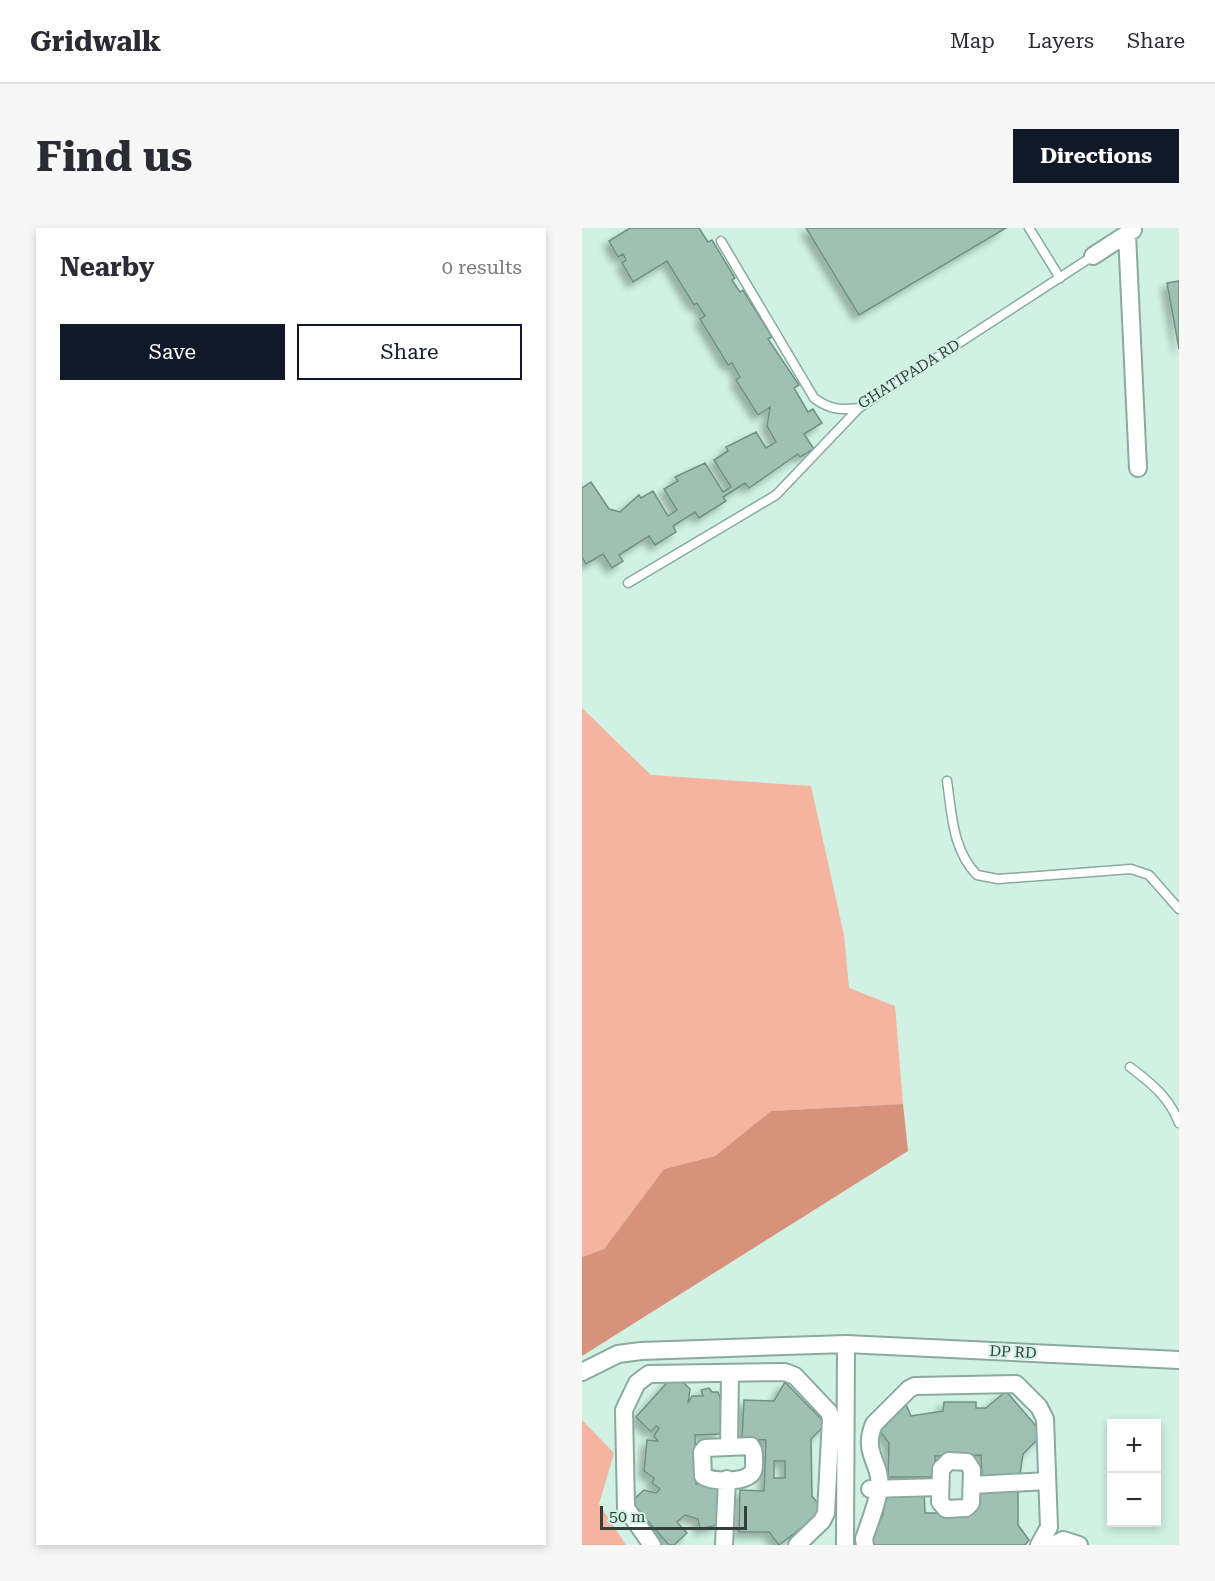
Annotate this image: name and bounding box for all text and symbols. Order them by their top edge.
text: Gridwalk [30,25,161,58]
text: Map [950,29,995,53]
text: Layers [1028,29,1094,53]
text: Share [1127,29,1185,53]
button: Directions [1013,129,1179,183]
text: Find us [36,132,193,181]
text: Nearby [60,252,154,282]
text: 0 results [442,255,522,279]
button: Save [60,324,285,380]
button: Share [297,324,522,380]
street label: GHATIPADA RD [855,335,963,413]
street label: DP RD [989,1342,1037,1362]
map controls [1107,1419,1161,1527]
button: + [1107,1419,1161,1473]
button: − [1107,1473,1161,1527]
scale bar [600,1503,747,1530]
text: 50 m [609,1507,646,1526]

